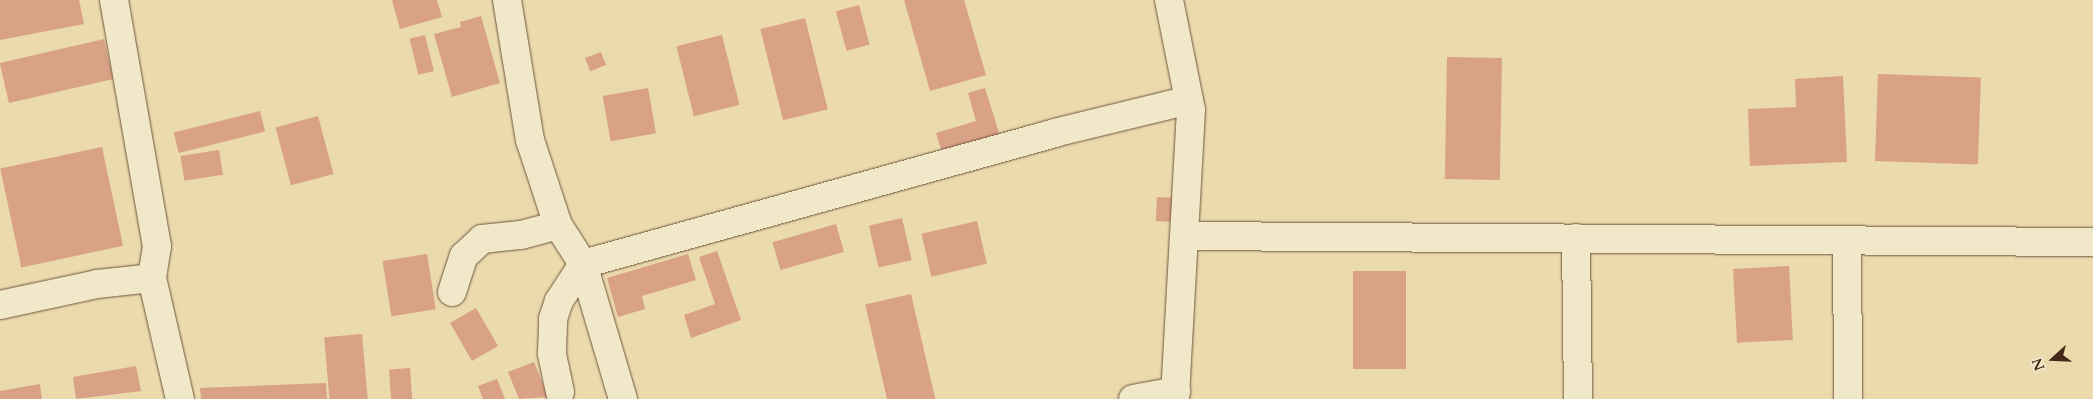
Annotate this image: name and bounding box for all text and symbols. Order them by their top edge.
north arrow [2028,334,2078,384]
text: N [2027,355,2049,373]

